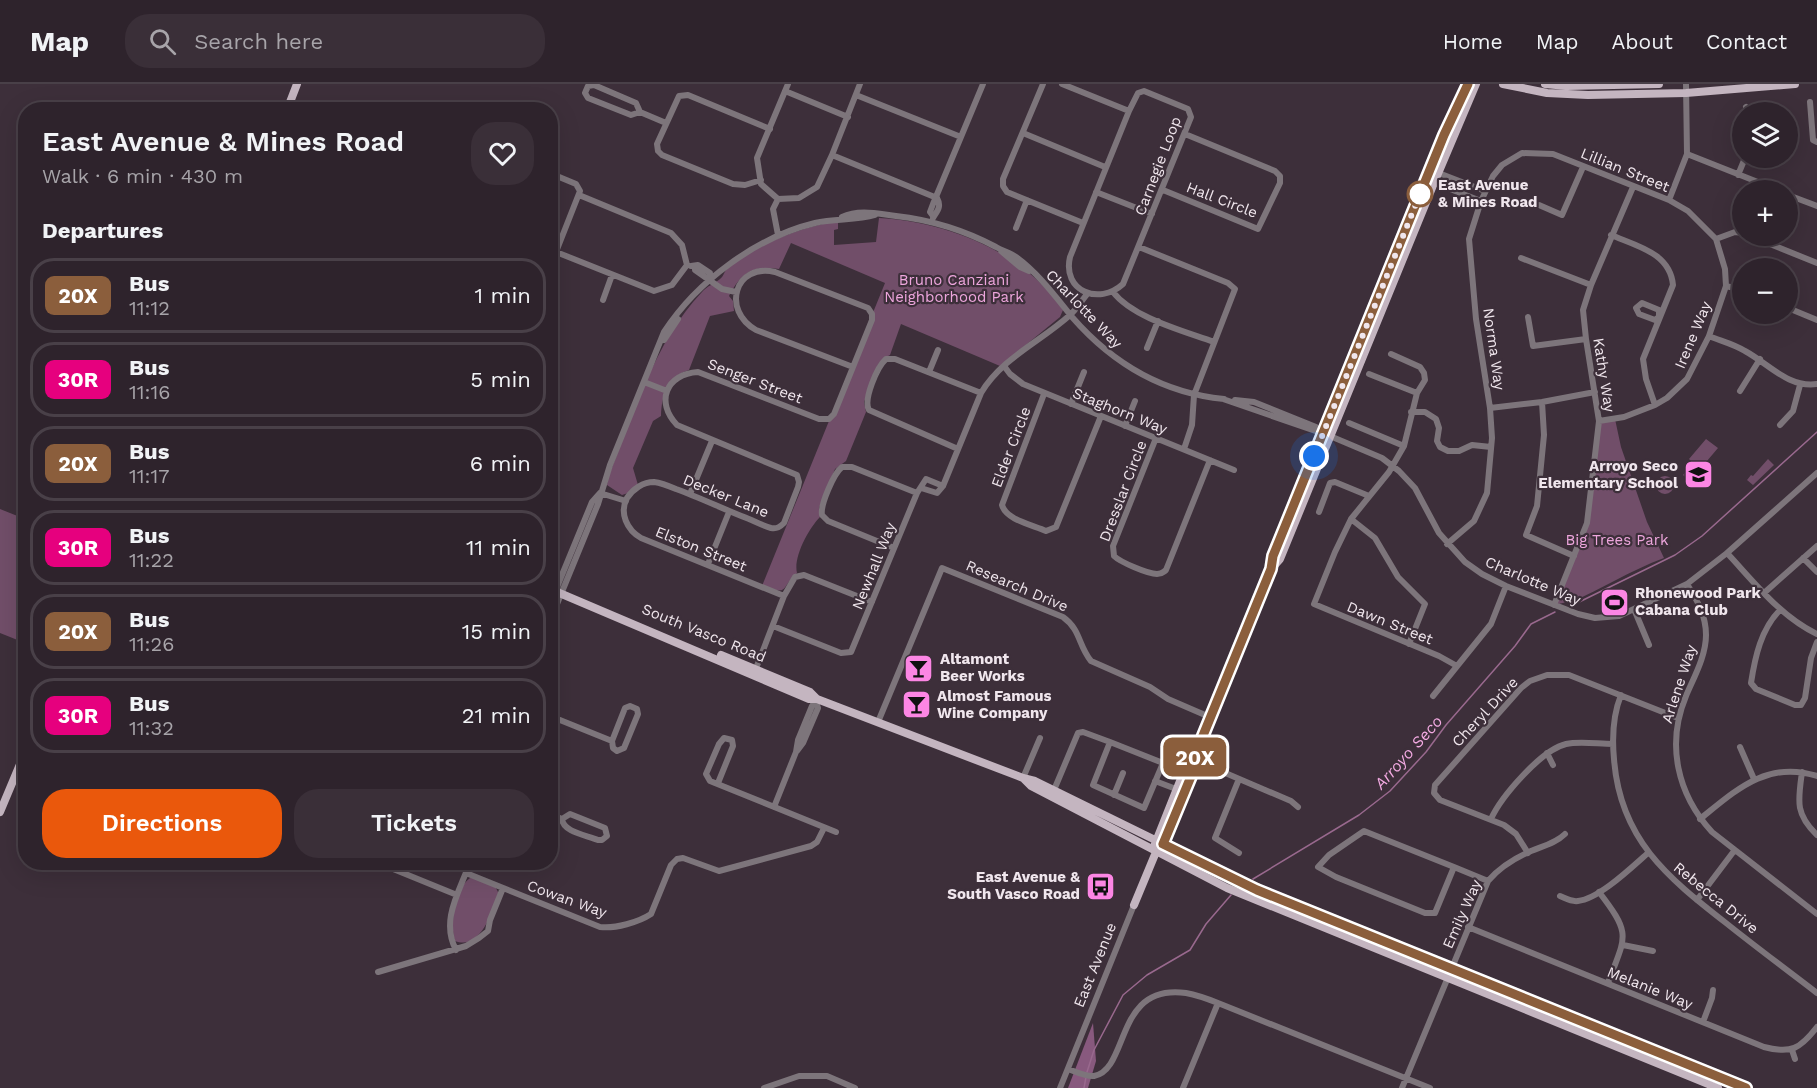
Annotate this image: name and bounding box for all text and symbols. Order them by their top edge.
search box [125,14,545,68]
text: Map [30,25,89,58]
icon: search [146,25,179,58]
text: Search here [194,29,323,54]
text: Home [1443,29,1503,54]
text: Map [1536,29,1579,54]
text: About [1612,29,1673,54]
text: Contact [1706,29,1787,54]
map controls [1732,102,1798,324]
button: layers [1732,102,1798,168]
street label: Carnegie Loop [1131,114,1185,218]
button: heart [471,122,534,185]
text: East Avenue & Mines Road [42,125,404,158]
street label: Lillian Street [1578,144,1673,196]
text: Walk · 6 min · 430 m [42,164,243,188]
place label: East Avenue & Mines Road [1438,176,1537,211]
street label: Hall Circle [1184,178,1260,222]
button: + [1732,180,1798,246]
marker: East Avenue & Mines Road [1407,181,1433,207]
text: Departures [42,218,163,243]
button: − [1732,258,1798,324]
street label: Charlotte Way [1042,266,1126,352]
text: Bus [129,271,169,296]
park label: Bruno Canziani Neighborhood Park [884,271,1024,306]
text: 20X [58,283,98,308]
text: 1 min [474,283,531,308]
text: 11:12 [129,296,170,320]
street label: Irene Way [1671,298,1715,371]
street label: Norma Way [1479,307,1509,392]
street label: Kathy Way [1589,337,1619,414]
text: Bus [129,355,169,380]
street label: Senger Street [705,355,806,408]
text: 30R [58,367,98,392]
text: 5 min [470,367,531,392]
text: 11:16 [129,380,170,404]
street label: Staghorn Way [1070,384,1170,438]
street label: Elder Circle [987,404,1035,490]
street label: Dresslar Circle [1095,438,1151,544]
text: Bus [129,439,169,464]
your location [1299,441,1329,471]
text: 20X [58,451,98,476]
text: 6 min [470,451,531,476]
place label: Arroyo Seco Elementary School [1538,457,1678,492]
school or university icon: Arroyo Seco Elementary School [1683,459,1715,491]
text: 11:17 [129,464,170,488]
street label: Decker Lane [680,471,772,521]
street label: Newhall Way [848,519,900,612]
text: Bus [129,523,169,548]
street label: Elston Street [653,523,750,576]
park label: Big Trees Park [1566,531,1669,549]
text: 30R [58,535,98,560]
text: 11 min [466,535,531,560]
text: 11:22 [129,548,174,572]
street label: Charlotte Way [1482,553,1584,609]
street label: Research Drive [963,556,1071,616]
place label: Rhonewood Park Cabana Club [1635,584,1761,619]
sports icon: Rhonewood Park Cabana Club [1598,586,1630,618]
street label: Dawn Street [1344,598,1436,649]
street label: South Vasco Road [639,600,769,666]
text: Bus [129,607,169,632]
text: 20X [58,619,98,644]
text: 15 min [462,619,531,644]
text: 11:26 [129,632,174,656]
street label: Arlene Way [1658,642,1700,726]
place label: Altamont Beer Works [940,650,1025,685]
bar icon: Altamont Beer Works [903,652,935,684]
street label: Cheryl Drive [1448,673,1522,751]
place label: Almost Famous Wine Company [937,687,1052,722]
bar icon: Almost Famous Wine Company [900,689,932,721]
text: Bus [129,691,169,716]
text: 30R [58,703,98,728]
text: 21 min [462,703,531,728]
water label: Arroyo Seco [1370,712,1446,794]
text: 11:32 [129,716,174,740]
line badge: 20X [1160,738,1230,776]
text: 20X [1175,745,1215,770]
button: Directions [42,789,282,858]
button: Tickets [294,789,534,858]
street label: Rebecca Drive [1670,858,1762,938]
place label: East Avenue & South Vasco Road [947,868,1080,903]
bus stop icon: East Avenue & South Vasco Road [1085,870,1117,902]
street label: Cowan Way [525,876,610,922]
street label: Emily Way [1439,876,1485,951]
street label: East Avenue [1070,920,1120,1010]
street label: Melanie Way [1605,963,1696,1013]

